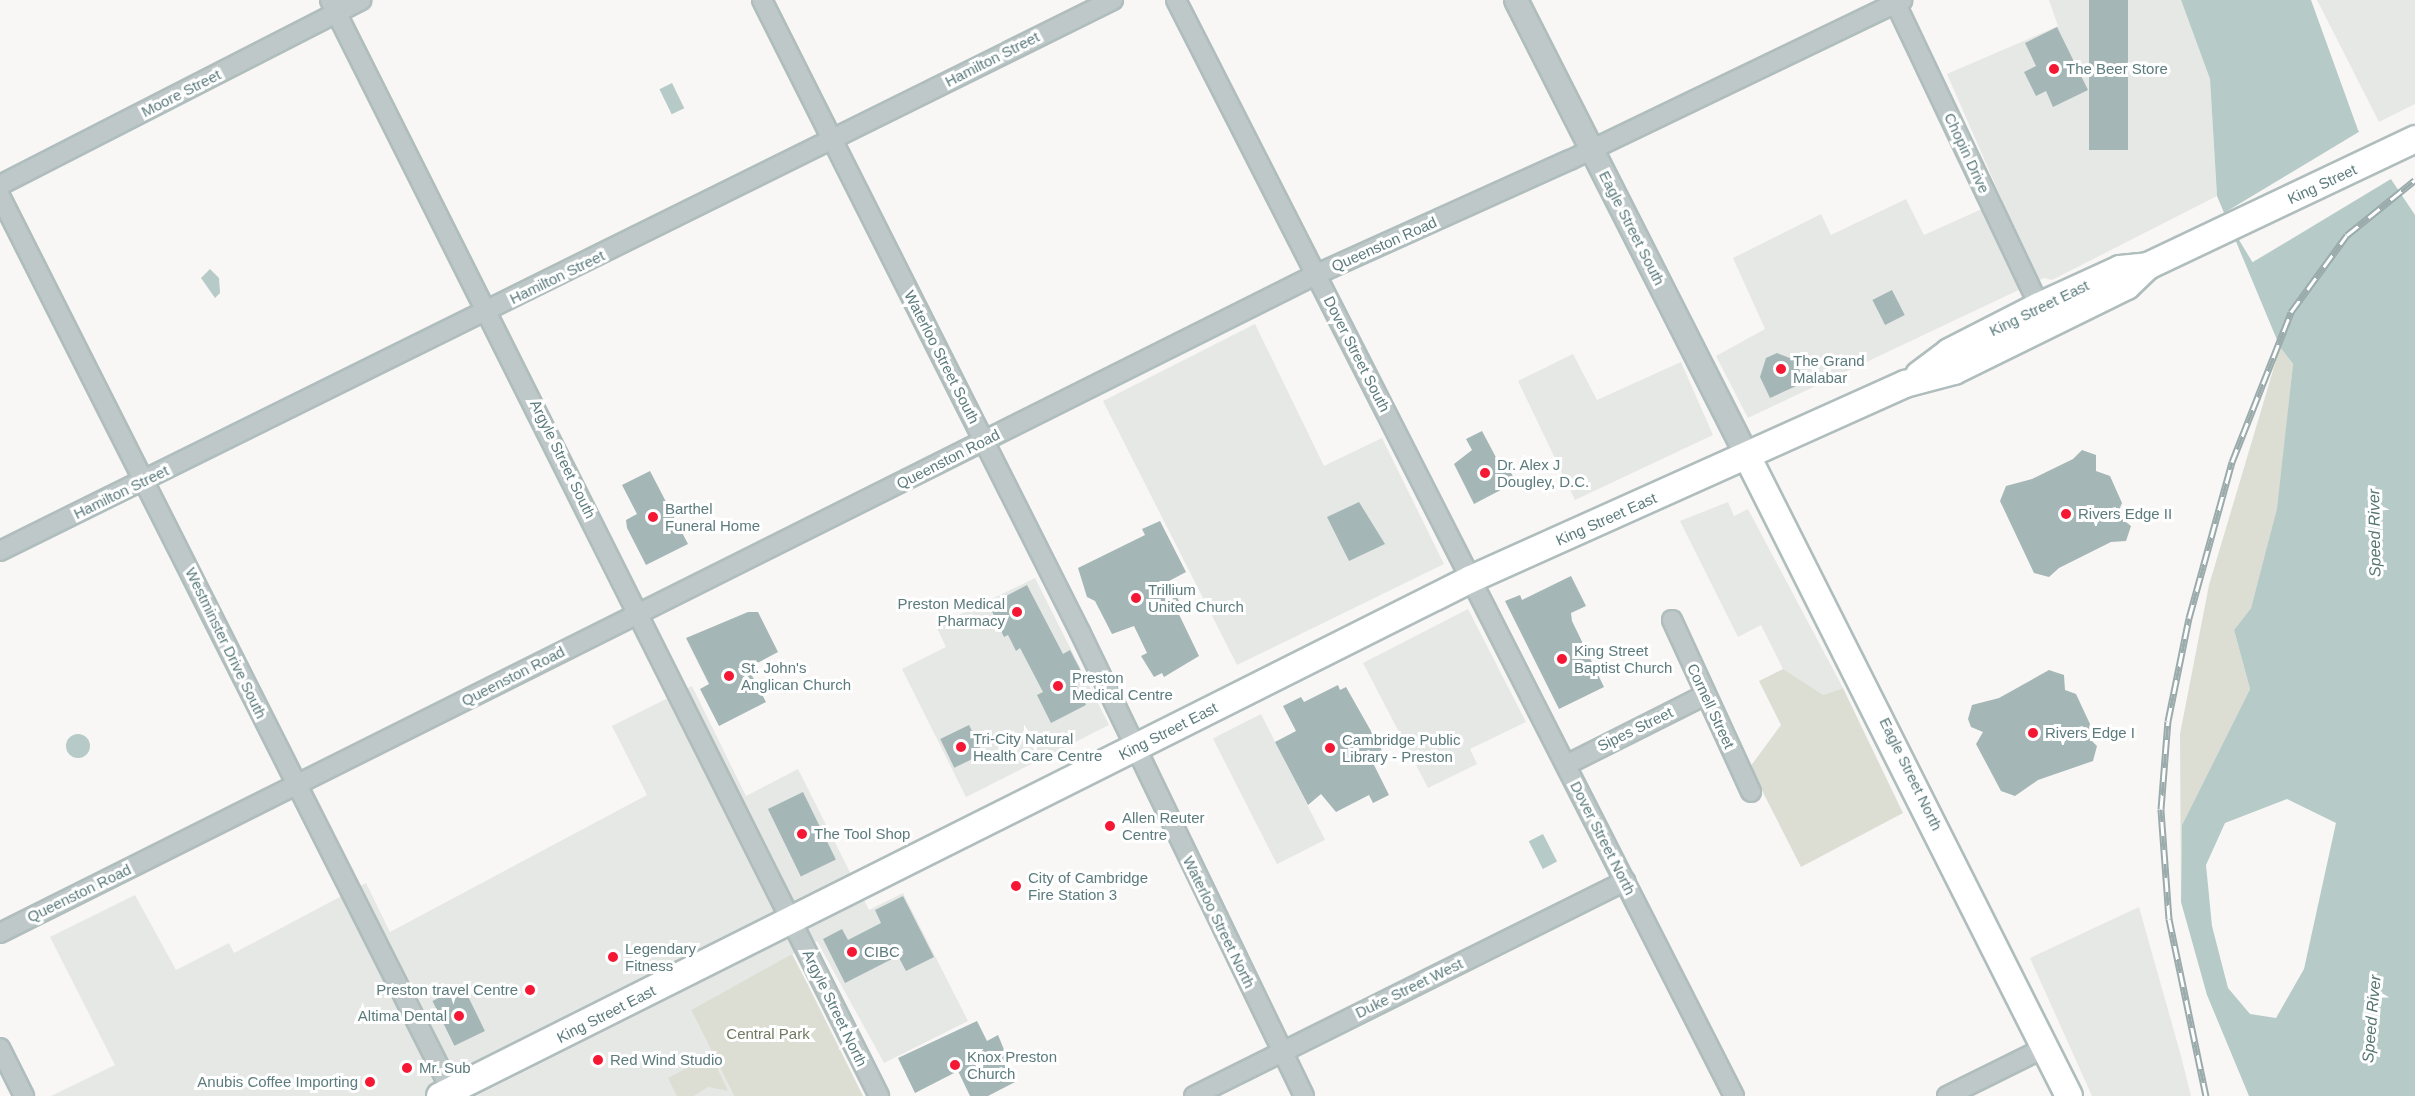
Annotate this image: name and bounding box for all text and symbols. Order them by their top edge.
street label: Hamilton Street [942,28,1042,90]
place label: The Beer Store [2066,60,2168,78]
marker: The Beer Store [2047,62,2061,76]
street label: Moore Street [138,65,224,121]
street label: Chopin Drive [1941,110,1993,196]
street label: King Street [2285,160,2359,208]
street label: Eagle Street South [1595,168,1669,288]
street label: Queenston Road [1329,213,1439,275]
street label: Hamilton Street [507,246,607,308]
street label: King Street East [1986,276,2092,340]
street label: Waterloo Street South [901,287,983,427]
street label: Dover Street South [1320,293,1394,415]
place label: The Grand Malabar [1793,351,1865,386]
marker: The Grand Malabar [1774,362,1788,376]
street label: Argyle Street South [526,397,600,521]
street label: Queenston Road [893,425,1003,493]
place label: Dr. Alex J Dougley, D.C. [1497,455,1589,490]
street label: Hamilton Street [71,461,171,523]
marker: Dr. Alex J Dougley, D.C. [1478,466,1492,480]
street label: King Street East [1553,489,1659,549]
water label: Speed River [2365,489,2385,577]
place label: Barthel Funeral Home [665,499,760,534]
place label: Rivers Edge II [2078,505,2172,523]
marker: Rivers Edge II [2059,507,2073,521]
marker: Barthel Funeral Home [646,510,660,524]
street label: Westminster Drive South [182,565,270,721]
place label: Trillium United Church [1148,580,1244,615]
marker: Trillium United Church [1129,591,1143,605]
place label: Preston Medical Pharmacy [897,594,1005,629]
marker: Preston Medical Pharmacy [1010,605,1024,619]
place label: King Street Baptist Church [1574,641,1672,676]
street label: Queenston Road [458,642,568,710]
marker: King Street Baptist Church [1555,652,1569,666]
place label: St. John's Anglican Church [741,658,851,693]
street label: Cornell Street [1683,661,1739,751]
place label: Preston Medical Centre [1072,668,1173,703]
marker: St. John's Anglican Church [722,669,736,683]
marker: Preston Medical Centre [1049,677,1067,695]
street label: King Street East [1116,698,1220,764]
street label: Sipes Street [1594,703,1676,755]
street label: Eagle Street North [1876,715,1946,833]
place label: Rivers Edge I [2045,724,2135,742]
marker: Rivers Edge I [2026,726,2040,740]
place label: Tri-City Natural Health Care Centre [973,729,1102,764]
place label: Cambridge Public Library - Preston [1342,730,1460,765]
marker: Tri-City Natural Health Care Centre [954,740,968,754]
marker: Cambridge Public Library - Preston [1323,741,1337,755]
street label: Dover Street North [1567,778,1639,898]
place label: Allen Reuter Centre [1122,808,1205,843]
marker: Allen Reuter Centre [1103,819,1117,833]
place label: The Tool Shop [814,825,911,843]
marker: The Tool Shop [795,827,809,841]
street label: Waterloo Street North [1179,853,1259,991]
street label: Queenston Road [24,860,134,926]
place label: City of Cambridge Fire Station 3 [1028,868,1148,903]
marker: City of Cambridge Fire Station 3 [1009,879,1023,893]
place label: Legendary Fitness [625,939,696,974]
place label: CIBC [864,943,900,961]
marker: CIBC [845,945,859,959]
street label: Argyle Street North [799,947,871,1069]
marker: Legendary Fitness [606,950,620,964]
street label: Duke Street West [1352,954,1466,1022]
water label: Speed River [2359,974,2385,1064]
place label: Preston travel Centre [376,981,518,999]
street label: King Street East [554,981,658,1047]
marker: Preston travel Centre [523,983,537,997]
place label: Altima Dental [358,1007,447,1025]
marker: Altima Dental [452,1009,466,1023]
park label: Central Park [726,1025,810,1043]
place label: Knox Preston Church [967,1047,1057,1082]
place label: Red Wind Studio [610,1051,723,1069]
marker: Red Wind Studio [591,1053,605,1067]
marker: Knox Preston Church [948,1058,962,1072]
place label: Mr. Sub [419,1059,471,1077]
marker: Mr. Sub [400,1061,414,1075]
place label: Anubis Coffee Importing [197,1073,358,1091]
marker: Anubis Coffee Importing [363,1075,377,1089]

